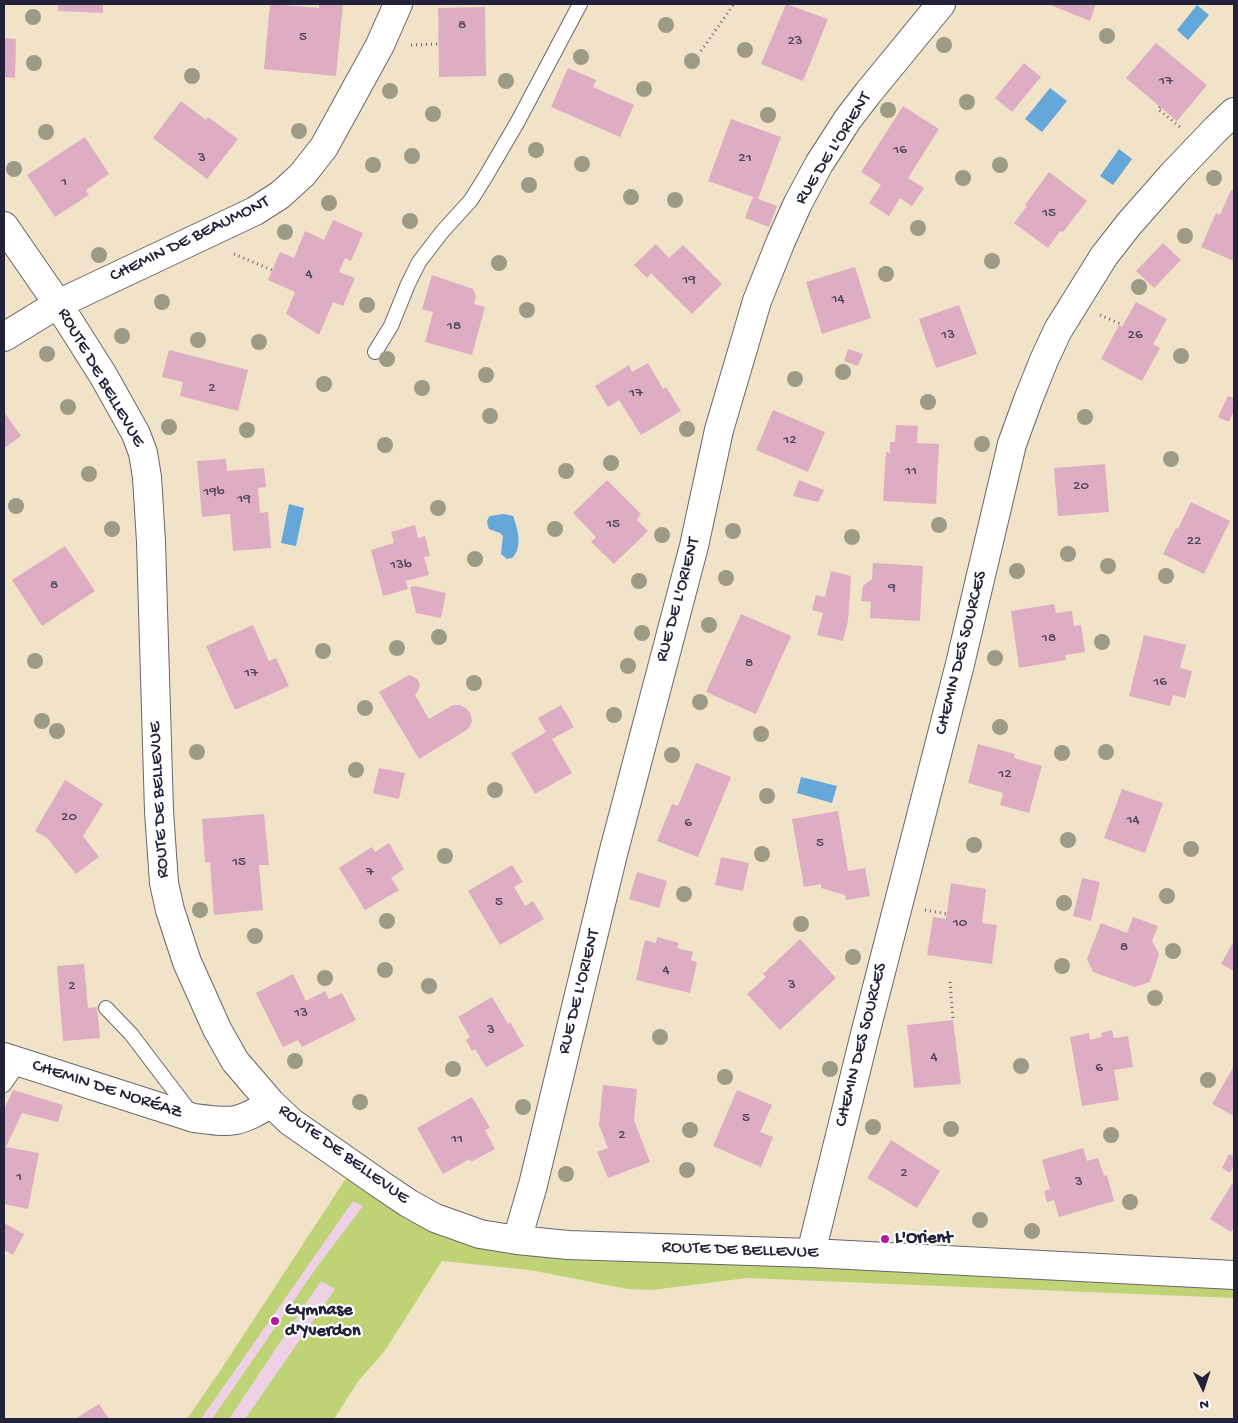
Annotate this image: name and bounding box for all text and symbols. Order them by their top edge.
house number: 8 [458,17,466,35]
house number: 5 [299,29,307,47]
house number: 23 [787,33,803,51]
house number: 17 [1159,73,1173,91]
street label: RUE DE L'ORIENT [791,89,877,209]
house number: 16 [893,142,907,160]
house number: 3 [198,150,206,168]
house number: 21 [738,150,752,168]
house number: 1 [61,174,67,192]
street label: CHEMIN DE BEAUMONT [107,192,273,288]
house number: 15 [1042,205,1056,223]
house number: 4 [305,266,313,284]
house number: 19 [682,272,696,290]
house number: 14 [831,291,845,309]
street label: ROUTE DE BELLEVUE [51,305,149,451]
house number: 18 [447,318,461,336]
house number: 13 [941,327,955,345]
house number: 26 [1128,327,1142,345]
house number: 2 [208,380,216,398]
house number: 17 [629,385,643,403]
house number: 12 [783,432,797,450]
house number: 11 [905,463,917,481]
house number: 20 [1073,478,1089,496]
house number: 19b [203,484,225,502]
house number: 19 [237,491,251,509]
house number: 15 [606,516,620,534]
house number: 22 [1187,533,1201,551]
street label: RUE DE L'ORIENT [652,535,706,665]
house number: 13b [390,557,412,575]
street label: CHEMIN DES SOURCES [931,569,993,737]
house number: 8 [50,577,58,595]
house number: 9 [888,580,896,598]
house number: 18 [1042,630,1056,648]
house number: 8 [745,655,753,673]
house number: 17 [244,665,258,683]
house number: 16 [1153,674,1167,692]
street label: ROUTE DE BELLEVUE [145,721,175,879]
house number: 12 [998,766,1012,784]
house number: 20 [61,809,77,827]
house number: 14 [1126,812,1140,830]
house number: 6 [684,815,692,833]
house number: 5 [816,835,824,853]
house number: 15 [232,854,246,872]
house number: 7 [366,864,374,882]
house number: 5 [495,894,503,912]
house number: 10 [953,915,967,933]
street label: RUE DE L'ORIENT [554,927,606,1057]
house number: 8 [1120,939,1128,957]
street label: CHEMIN DES SOURCES [831,961,893,1129]
house number: 4 [662,962,670,980]
house number: 3 [788,977,796,995]
house number: 2 [68,978,76,996]
house number: 13 [294,1005,308,1023]
house number: 3 [487,1022,495,1040]
house number: 4 [930,1049,938,1067]
street label: CHEMIN DE NORÉAZ [29,1056,185,1124]
house number: 6 [1095,1060,1103,1078]
street label: ROUTE DE BELLEVUE [273,1100,413,1210]
house number: 5 [742,1110,750,1128]
house number: 2 [618,1127,626,1145]
house number: 11 [451,1131,463,1149]
house number: 2 [900,1165,908,1183]
house number: 1 [16,1169,22,1187]
house number: 3 [1075,1174,1083,1192]
place label: L'Orient [895,1228,952,1250]
marker: L'Orient [879,1233,891,1245]
street label: ROUTE DE BELLEVUE [661,1237,819,1265]
place label: Gymnase d'Yverdon [285,1300,361,1342]
marker: Gymnase d'Yverdon [269,1315,281,1327]
north arrow [1178,1363,1228,1413]
text: N [1199,1395,1209,1412]

